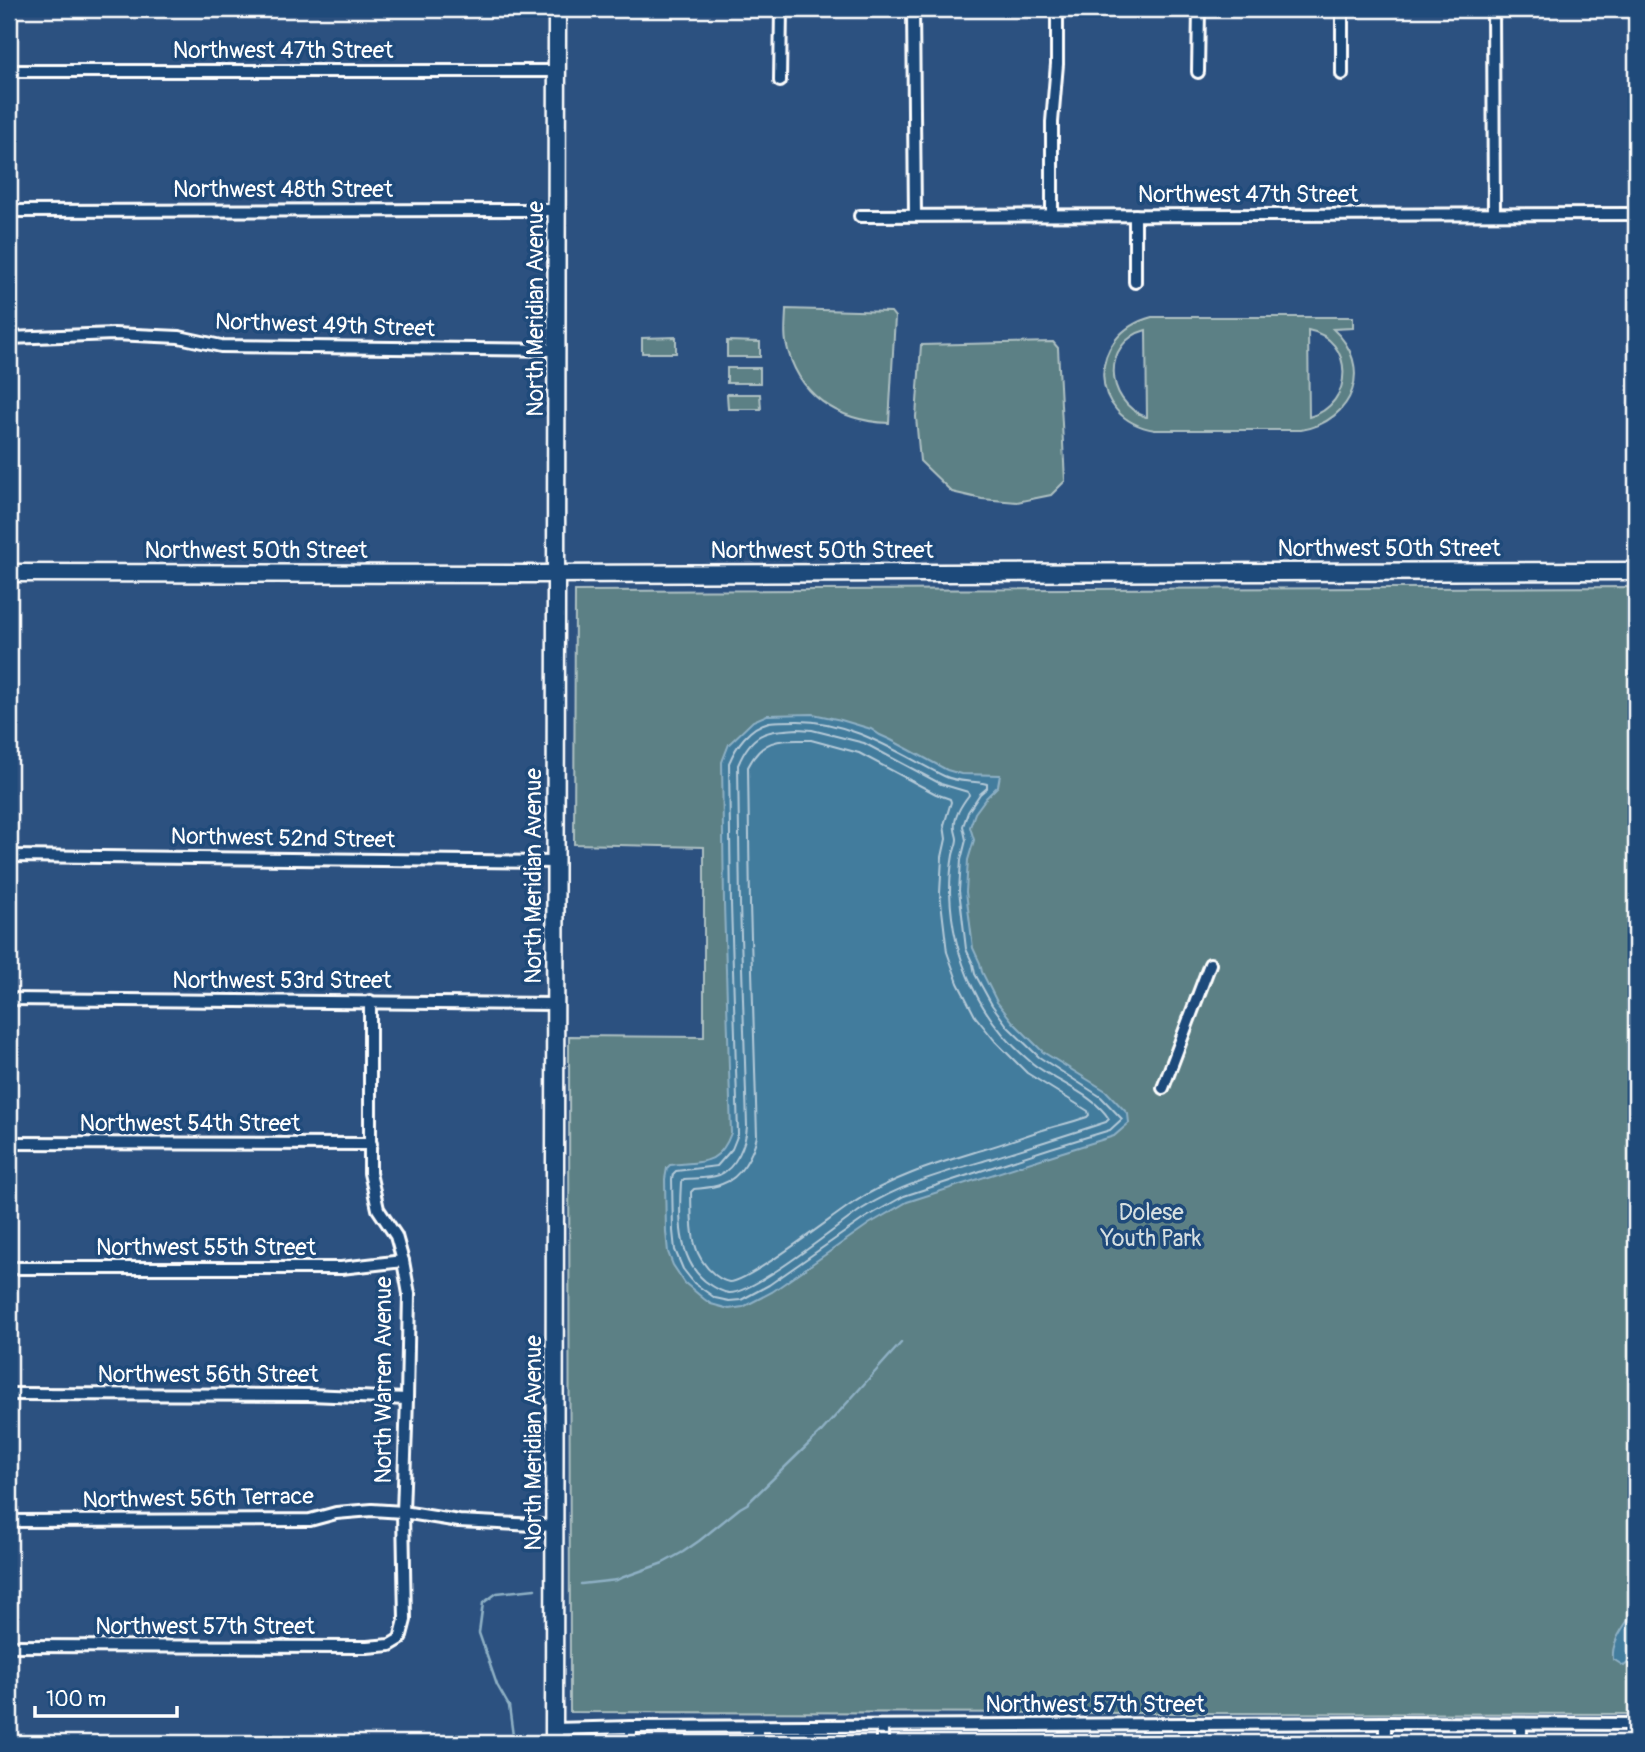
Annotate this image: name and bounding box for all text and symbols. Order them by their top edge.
street label: Northwest 47th Street [173,36,394,65]
street label: Northwest 48th Street [173,175,394,204]
street label: Northwest 47th Street [1138,180,1359,209]
street label: North Meridian Avenue [521,201,550,417]
street label: Northwest 49th Street [214,307,436,343]
street label: Northwest 50th Street [1277,534,1501,563]
street label: Northwest 50th Street [144,536,368,565]
street label: Northwest 50th Street [710,536,934,565]
street label: North Meridian Avenue [519,768,548,984]
street label: Northwest 52nd Street [170,822,396,854]
street label: Northwest 53rd Street [172,966,392,995]
street label: Northwest 54th Street [80,1109,301,1138]
park label: Dolese Youth Park [1100,1198,1202,1253]
street label: Northwest 55th Street [96,1233,317,1262]
street label: North Warren Avenue [369,1276,398,1484]
street label: North Meridian Avenue [519,1335,548,1551]
street label: Northwest 56th Street [98,1360,319,1389]
street label: Northwest 56th Terrace [82,1481,315,1515]
street label: Northwest 57th Street [95,1612,316,1641]
scale bar [35,1675,177,1719]
text: 100 m [46,1686,106,1713]
street label: Northwest 57th Street [985,1690,1206,1719]

